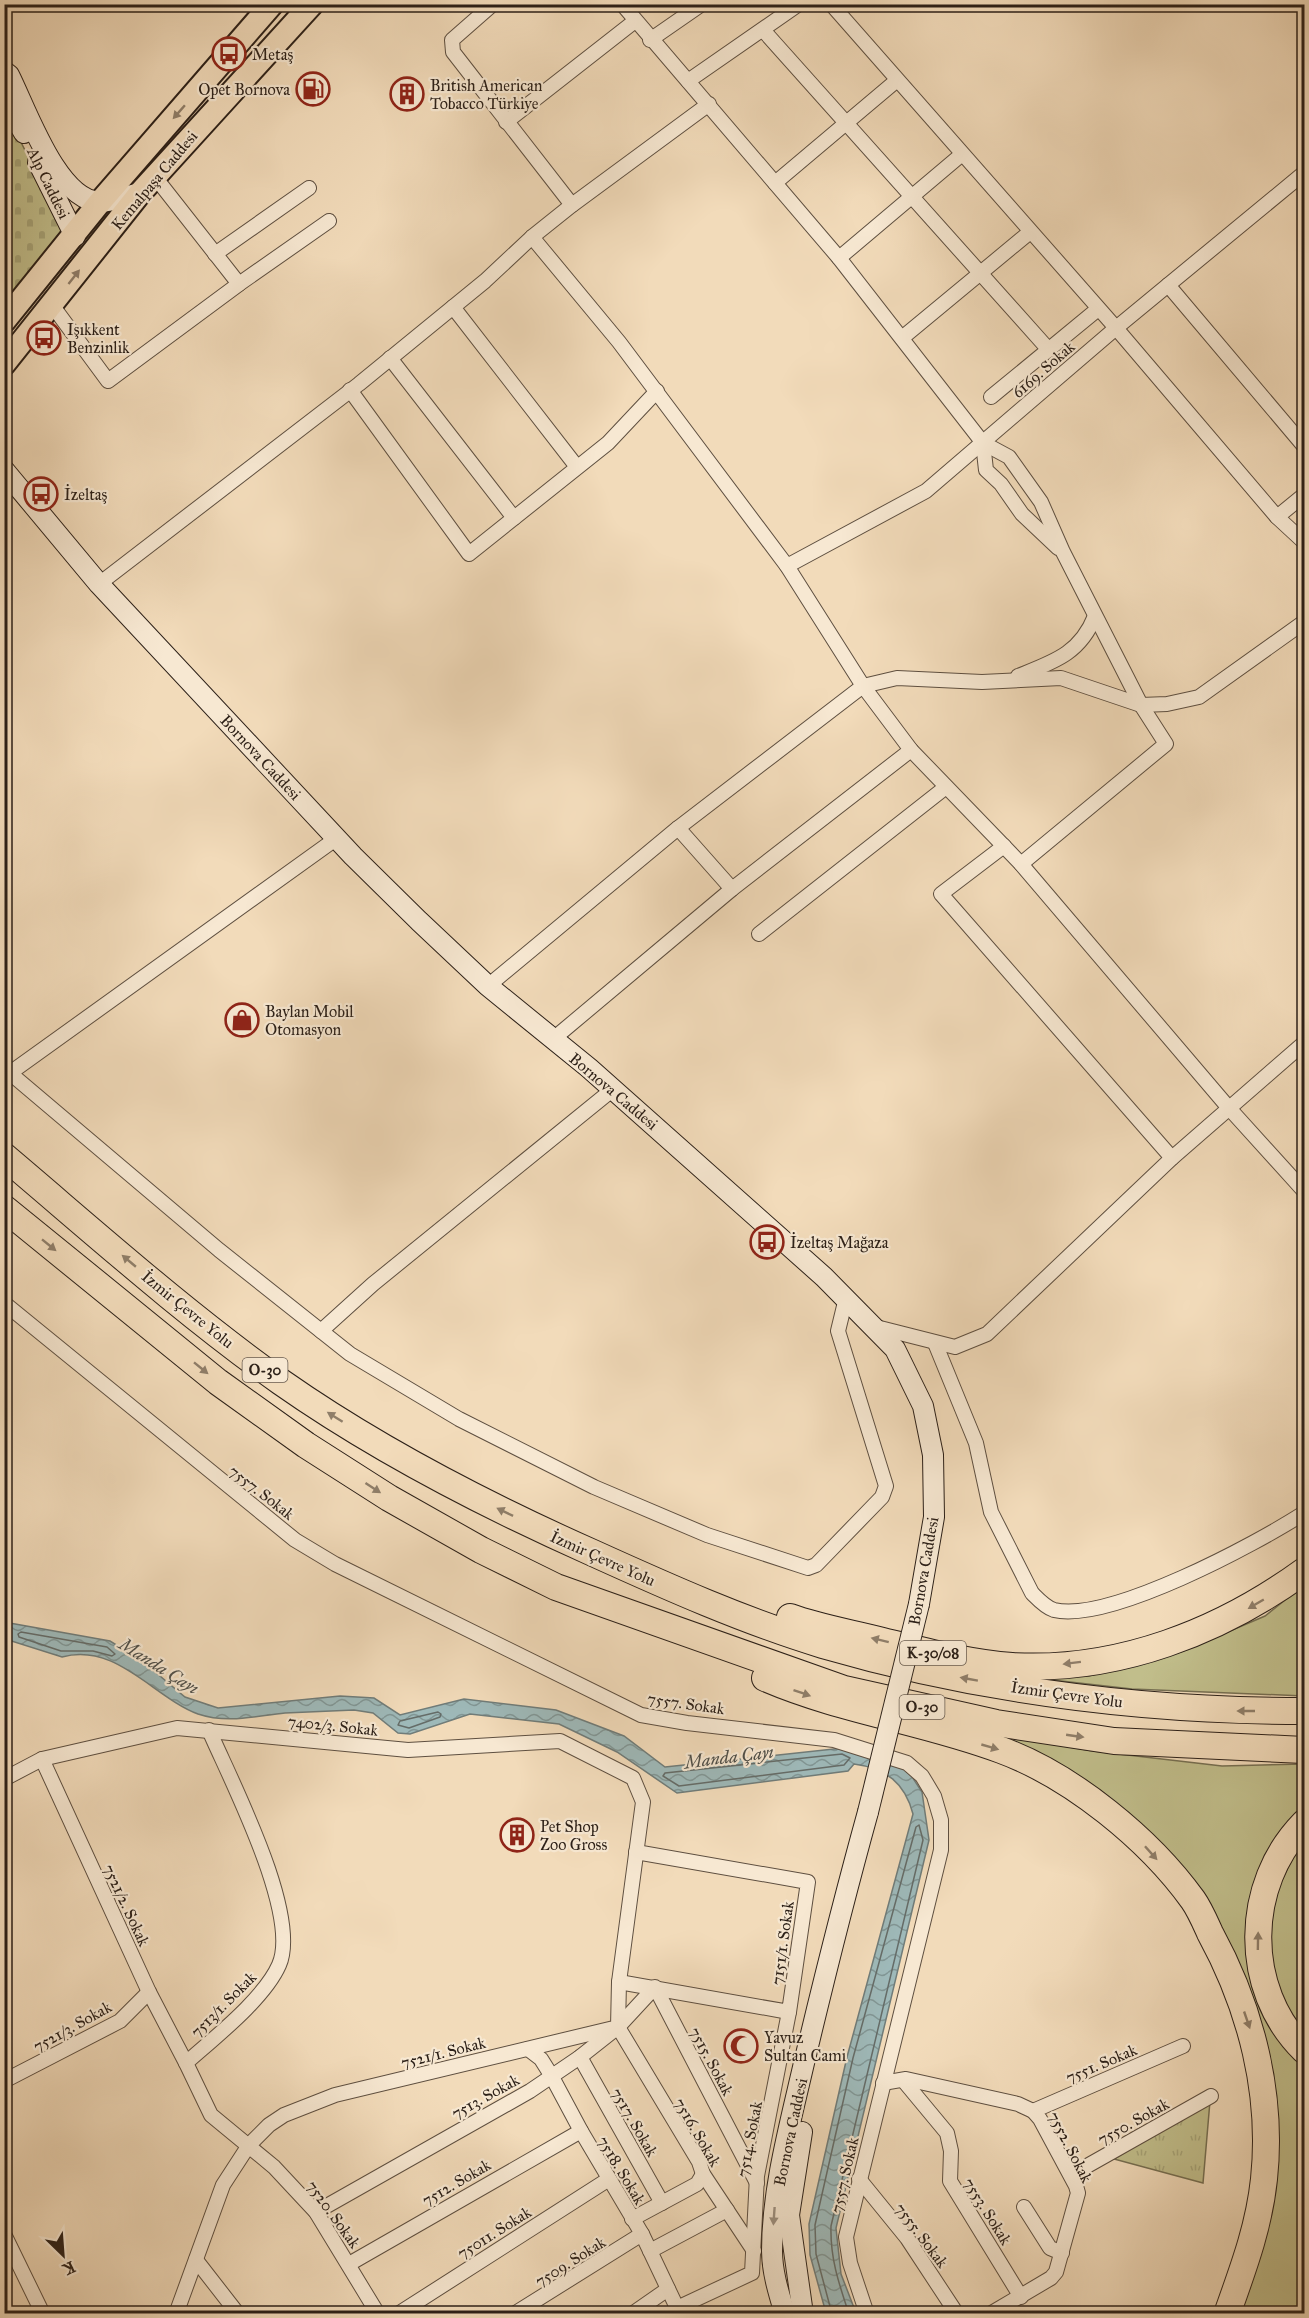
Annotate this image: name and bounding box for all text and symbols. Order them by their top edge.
bus stop icon: Metaş [211,36,247,72]
place label: Metaş [252,45,293,64]
fuel station icon: Opet Bornova [295,71,331,107]
building icon: British American Tobacco Türkiye [389,76,425,112]
place label: British American Tobacco Türkiye [430,76,543,113]
place label: Opet Bornova [198,80,290,99]
one-way arrow [172,104,185,120]
street label: Kemalpaşa Caddesi [107,126,202,234]
street label: Alp Caddesi [23,143,74,223]
one-way arrow [68,269,81,285]
bus stop icon: Işıkkent Benzinlik [26,320,62,356]
place label: Işıkkent Benzinlik [67,320,130,357]
street label: 6169. Sokak [1008,337,1079,402]
bus stop icon: İzeltaş [23,476,59,512]
place label: İzeltaş [64,484,108,504]
street label: Bornova Caddesi [216,711,305,804]
shop icon: Baylan Mobil Otomasyon [224,1002,260,1038]
place label: Baylan Mobil Otomasyon [265,1002,354,1039]
street label: Bornova Caddesi [565,1049,662,1134]
bus stop icon: İzeltaş Mağaza [749,1224,785,1260]
place label: İzeltaş Mağaza [790,1232,889,1253]
one-way arrow [41,1239,57,1252]
one-way arrow [122,1255,137,1268]
street label: İzmir Çevre Yolu [138,1266,238,1353]
road number: O-30 [242,1358,288,1382]
one-way arrow [193,1361,209,1374]
one-way arrow [327,1411,343,1422]
street label: 7557. Sokak [225,1461,299,1524]
one-way arrow [365,1482,381,1493]
one-way arrow [496,1507,513,1516]
street label: Bornova Caddesi [905,1515,942,1627]
street label: İzmir Çevre Yolu [547,1526,659,1590]
one-way arrow [1247,1599,1264,1609]
water label: Manda Çayı [113,1632,203,1699]
one-way arrow [871,1634,889,1644]
road number: K-30/08 [900,1641,966,1665]
one-way arrow [1062,1658,1081,1668]
one-way arrow [959,1674,978,1683]
street label: İzmir Çevre Yolu [1010,1676,1125,1712]
street label: 7557. Sokak [646,1689,726,1718]
one-way arrow [794,1689,812,1698]
road number: O-30 [900,1695,944,1719]
one-way arrow [1237,1706,1256,1716]
street label: 7402/3. Sokak [287,1711,380,1740]
one-way arrow [1066,1731,1085,1740]
water label: Manda Çayı [681,1741,775,1774]
one-way arrow [981,1742,999,1752]
building icon: Pet Shop Zoo Gross [499,1817,535,1853]
place label: Pet Shop Zoo Gross [540,1817,607,1854]
one-way arrow [1144,1845,1158,1860]
street label: 7521/2. Sokak [99,1861,154,1950]
street label: 7151/1. Sokak [767,1899,798,1986]
one-way arrow [1253,1932,1263,1951]
street label: 7513/1. Sokak [187,1967,261,2041]
street label: 7521/3. Sokak [30,1997,115,2056]
one-way arrow [1243,2011,1253,2029]
street label: 7515. Sokak [686,2024,738,2099]
mosque icon: Yavuz Sultan Cami [723,2028,759,2064]
place label: Yavuz Sultan Cami [764,2028,847,2065]
street label: 7521/1. Sokak [399,2033,488,2072]
street label: 7551. Sokak [1063,2040,1140,2087]
street label: 7513. Sokak [448,2070,523,2123]
street label: Bornova Caddesi [770,2076,811,2188]
street label: 7517. Sokak [607,2084,662,2161]
street label: 7550. Sokak [1094,2094,1173,2149]
street label: 7516. Sokak [670,2095,725,2170]
street label: 7514. Sokak [733,2099,766,2179]
street label: 7552. Sokak [1045,2108,1097,2186]
street label: 7518. Sokak [594,2133,650,2208]
street label: 7557. Sokak [827,2135,863,2215]
street label: 7512. Sokak [419,2155,494,2210]
street label: 7553. Sokak [960,2174,1016,2249]
street label: 7520. Sokak [303,2177,365,2252]
street label: 7555. Sokak [891,2199,952,2272]
street label: 75011. Sokak [454,2202,535,2263]
one-way arrow [769,2207,778,2226]
north arrow [33,2225,93,2285]
street label: 7509. Sokak [531,2232,610,2291]
text: K [59,2257,78,2279]

